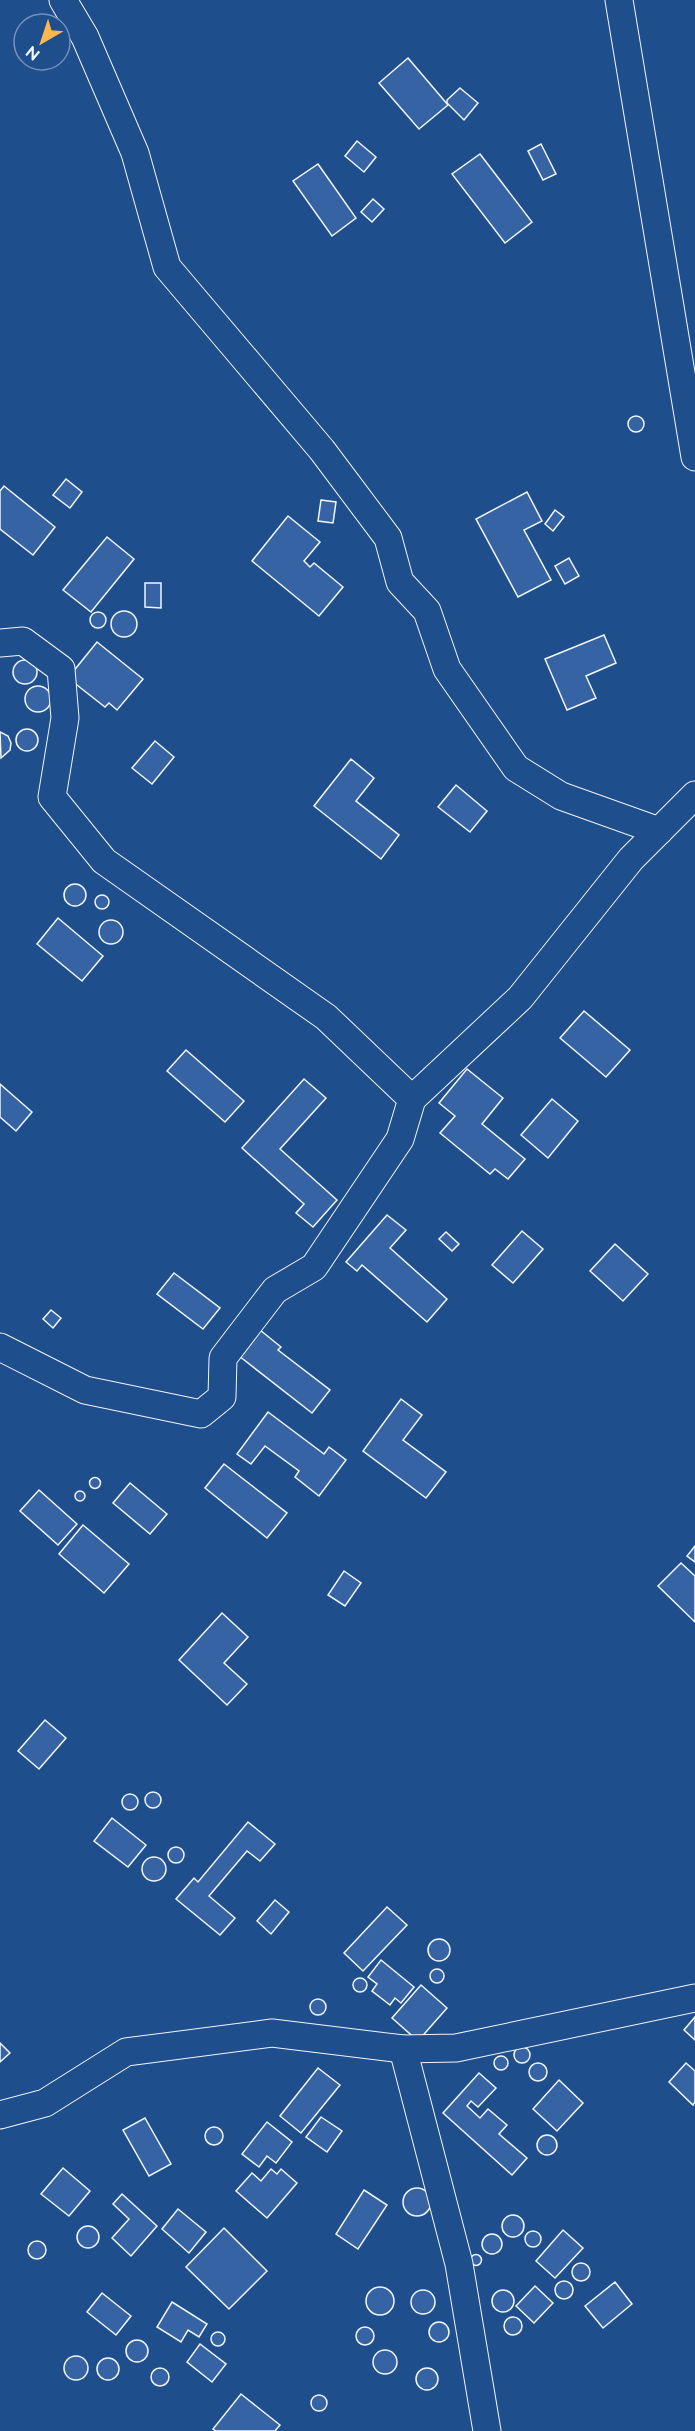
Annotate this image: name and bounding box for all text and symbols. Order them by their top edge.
north arrow [12,12,72,72]
text: N [22,42,44,64]

